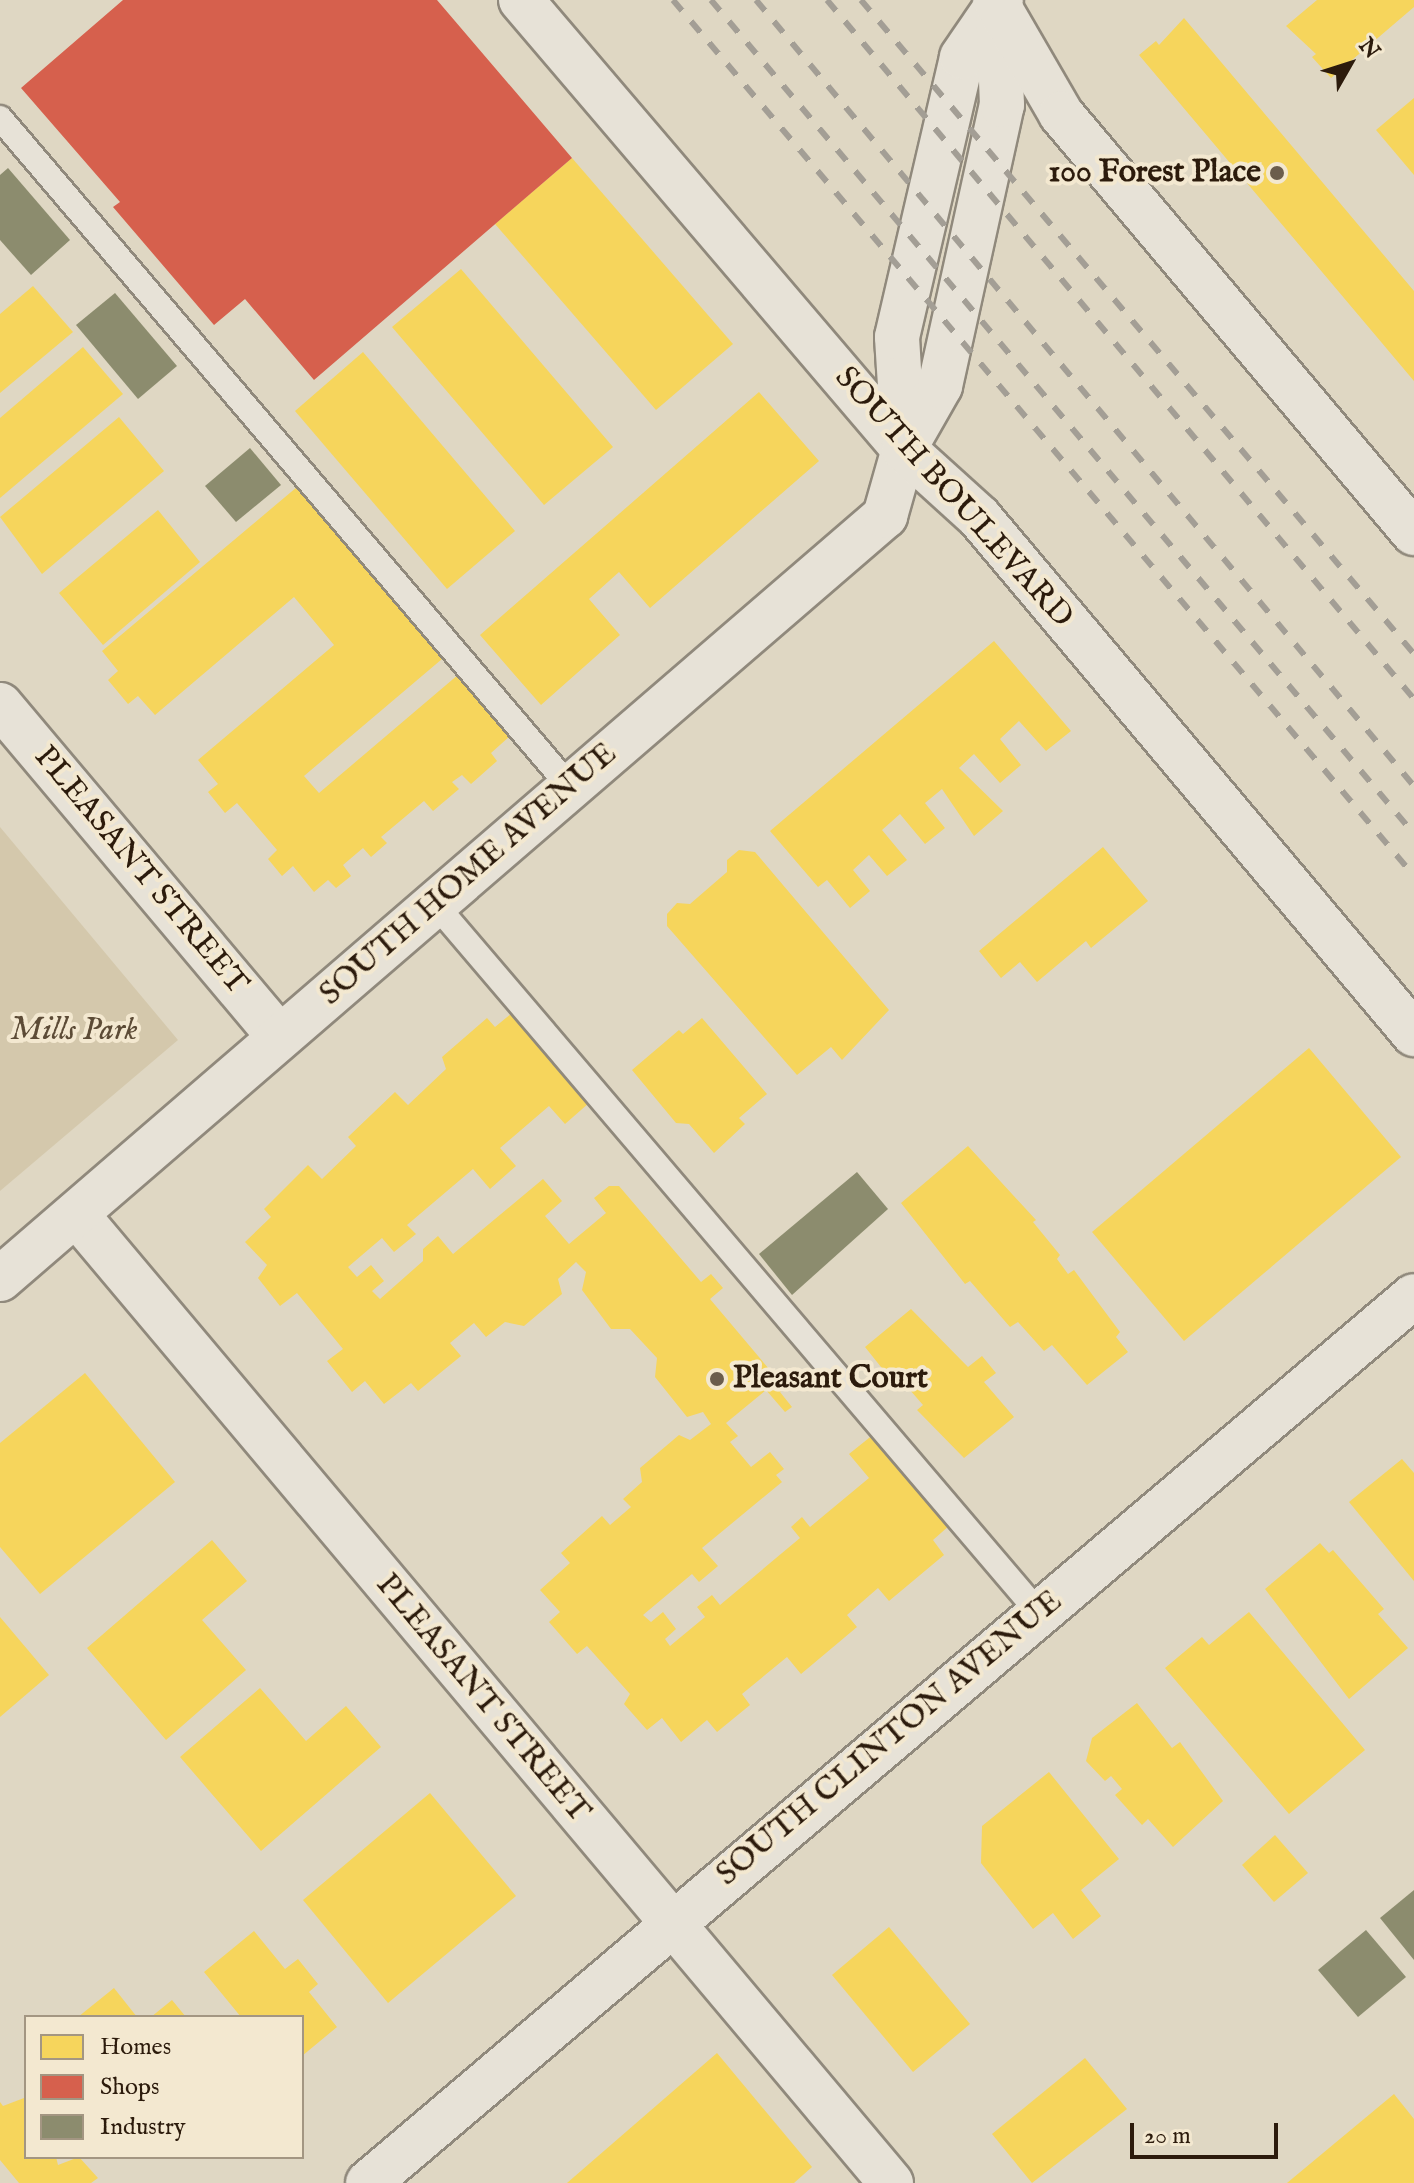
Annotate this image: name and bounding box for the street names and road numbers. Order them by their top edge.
street label: SOUTH BOULEVARD [826,360,1080,636]
street label: SOUTH HOME AVENUE [313,736,625,1014]
street label: PLEASANT STREET [25,739,255,1003]
street label: PLEASANT STREET [367,1567,597,1831]
street label: SOUTH CLINTON AVENUE [709,1583,1071,1895]

